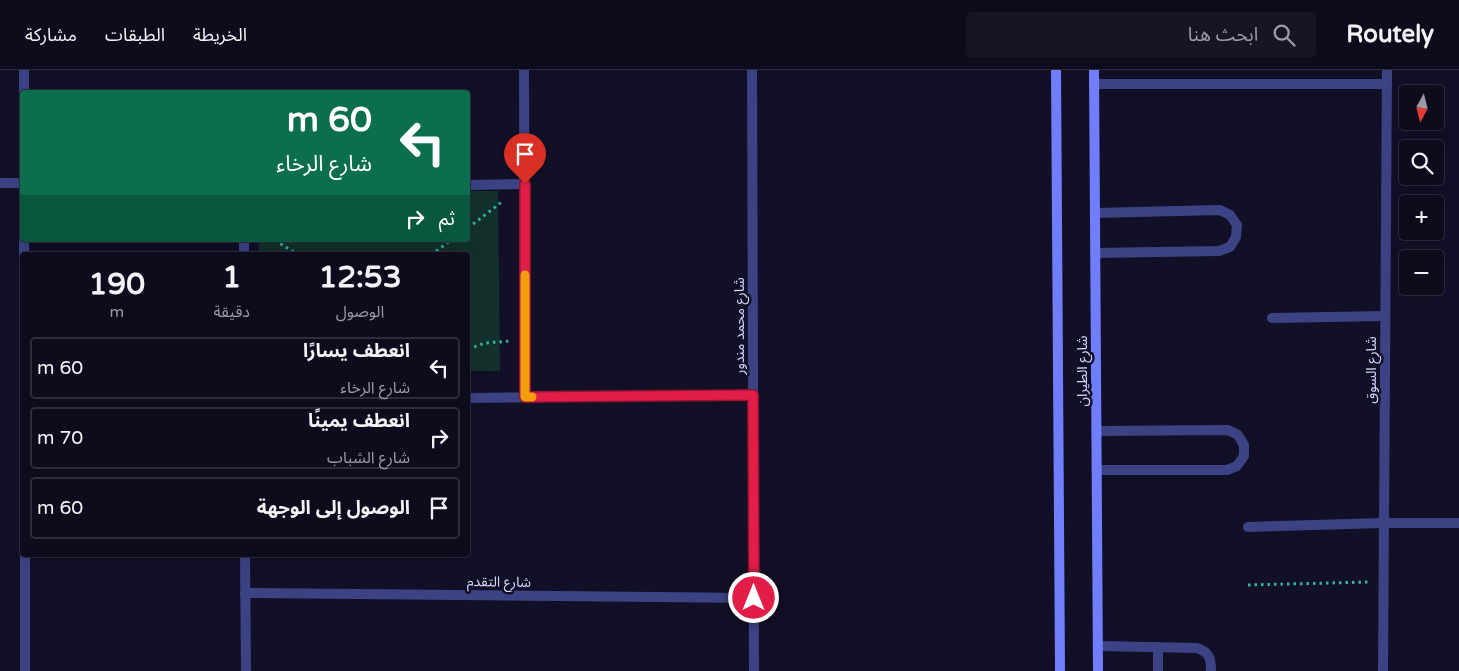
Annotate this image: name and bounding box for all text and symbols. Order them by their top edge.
search box [966,12,1316,57]
text: Routely [1346,20,1434,49]
icon: search [1270,21,1298,49]
text: مشاركة [25,24,77,46]
text: الطبقات [105,24,165,46]
text: الخريطة [193,24,247,46]
text: ابحث هنا [1188,24,1258,46]
north arrow [1399,85,1444,130]
map controls [1399,85,1444,295]
text: 60 m [287,99,372,141]
icon: left [390,110,455,175]
pin [504,133,546,184]
icon: arrive [511,140,539,168]
button: search [1399,140,1444,185]
text: شارع الرخاء [276,151,372,177]
button: + [1399,195,1444,240]
icon: right [401,205,429,233]
text: ثم [439,208,455,230]
button: − [1399,250,1444,295]
text: 1 [222,259,241,296]
text: 12:53 [318,259,402,296]
text: 190 [88,266,145,303]
street label: شارع محمد مندور [731,277,750,376]
text: m [109,302,124,322]
text: دقيقة [213,302,250,322]
text: الوصول [336,302,384,322]
street label: شارع الطيران [1074,335,1093,407]
street label: شارع السوق [1363,336,1382,404]
text: انعطف يسارًا [303,340,410,362]
icon: left [425,354,453,382]
text: 60 m [37,357,83,379]
text: شارع الرخاء [340,378,410,398]
text: انعطف يمينًا [308,410,410,432]
icon: right [425,424,453,452]
text: 70 m [37,427,83,449]
text: شارع الشباب [327,448,410,468]
icon: arrive [425,494,453,522]
text: 60 m [37,497,83,519]
text: الوصول إلى الوجهة [257,497,410,519]
position arrow [727,571,779,623]
street label: شارع التقدم [467,573,531,593]

